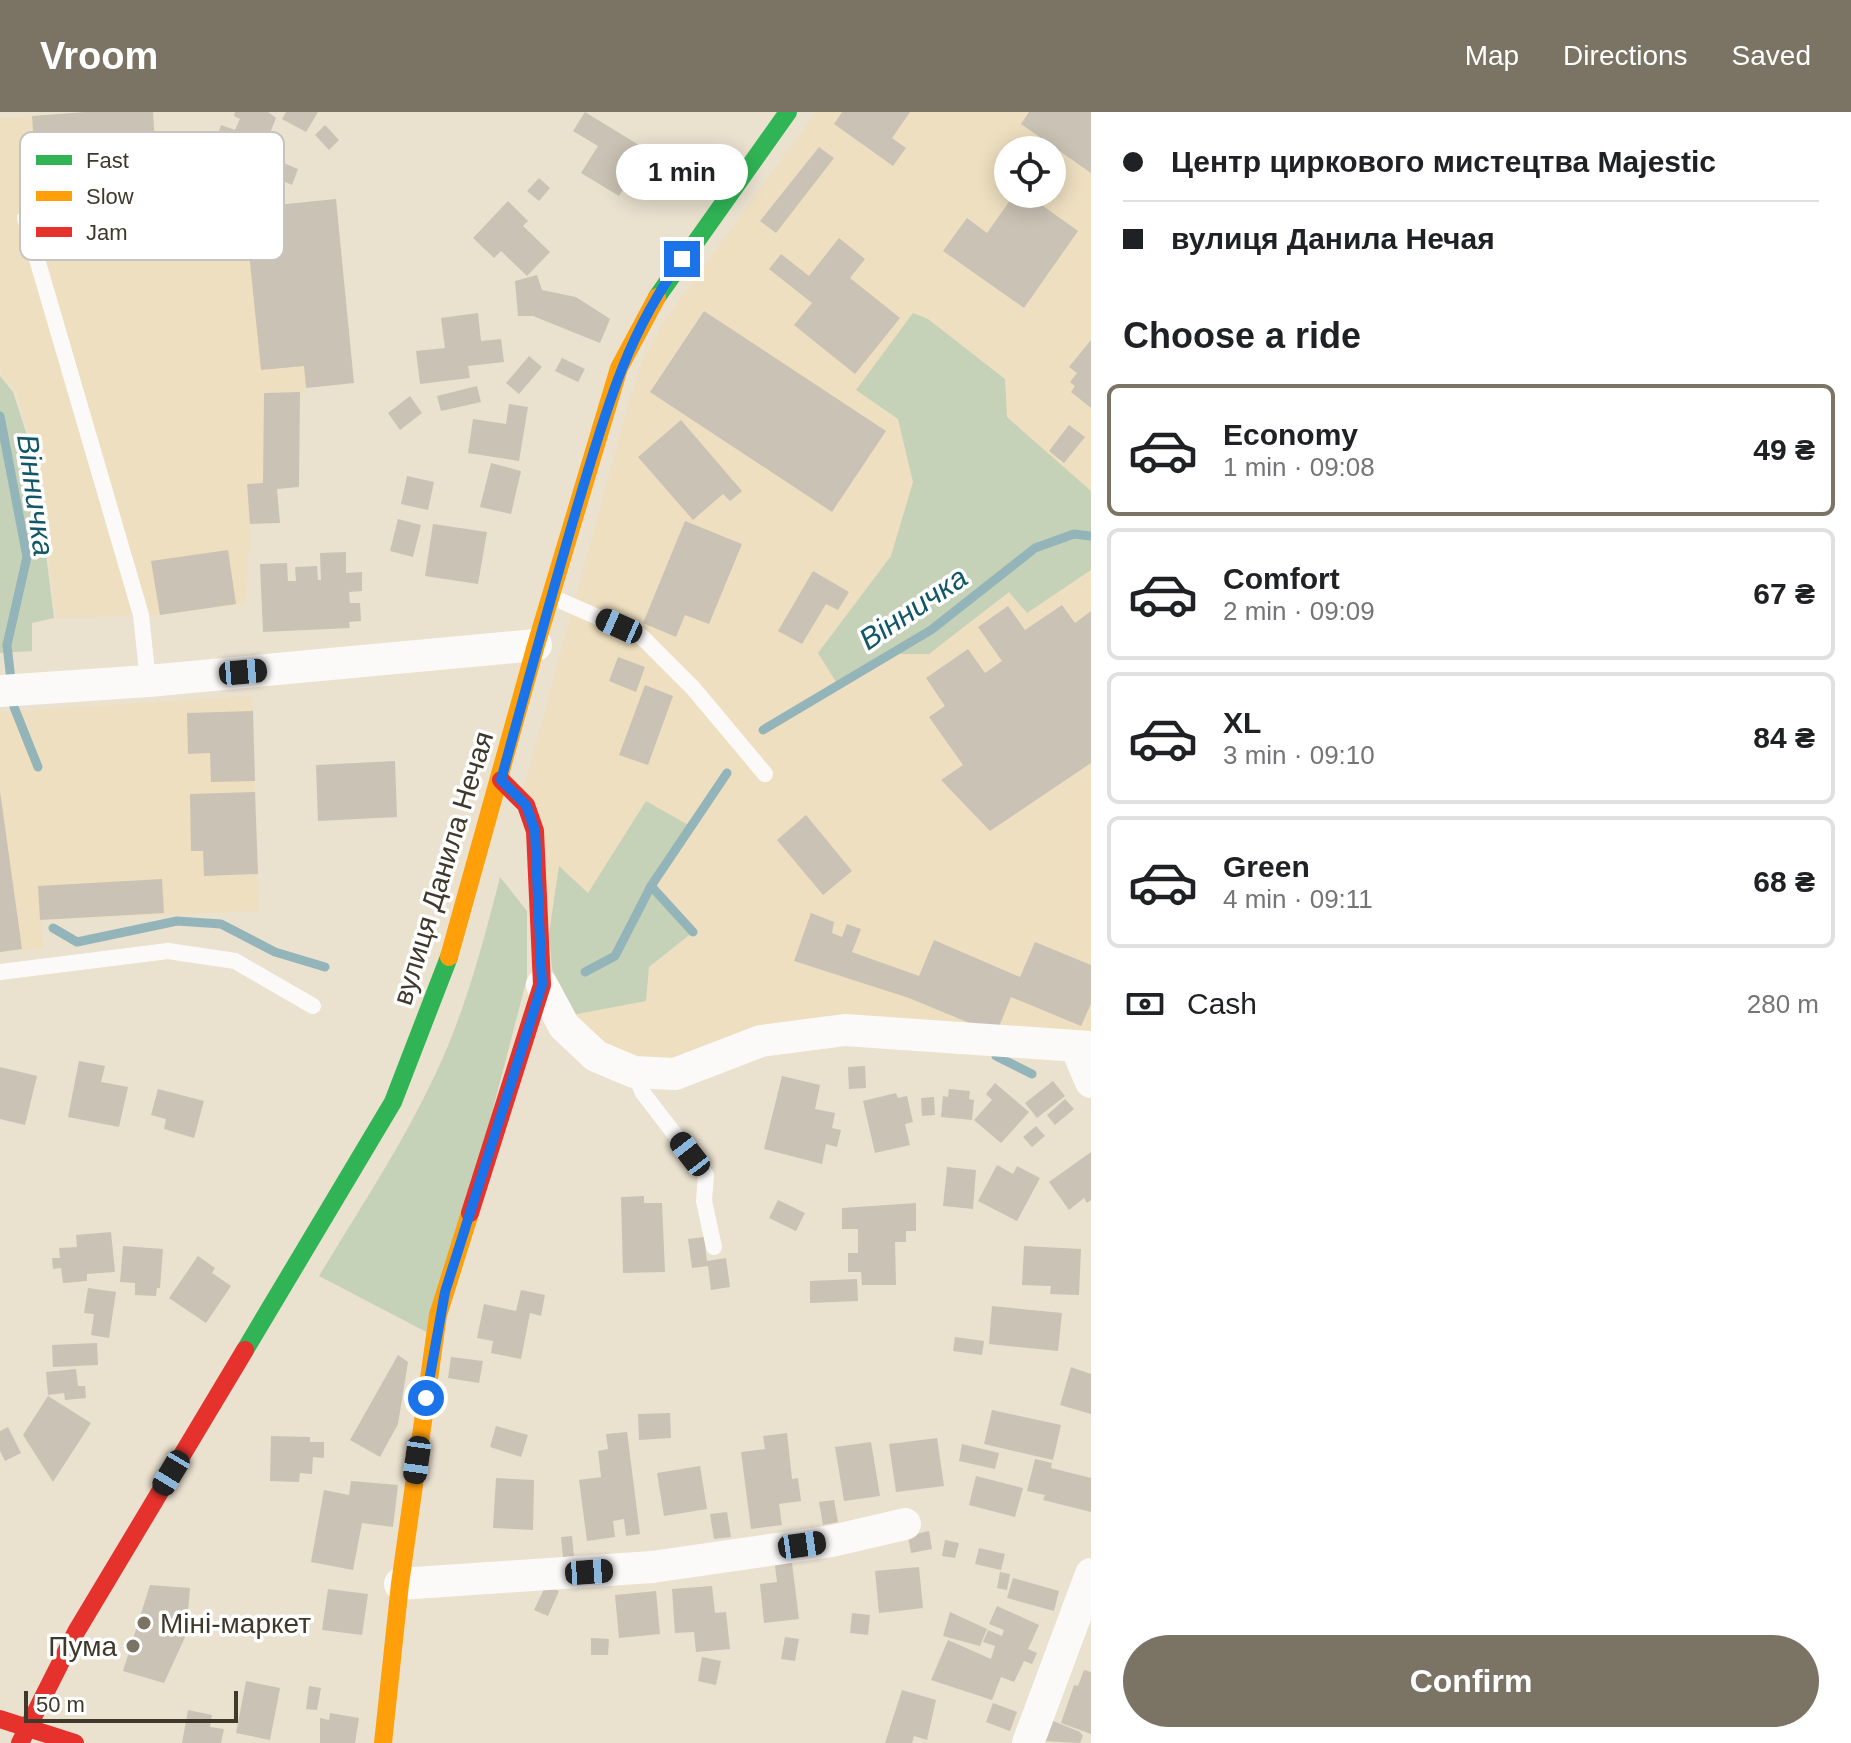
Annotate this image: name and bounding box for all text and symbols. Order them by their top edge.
text: Vroom [40,35,158,77]
text: Map [1465,40,1519,71]
text: Directions [1563,40,1688,71]
text: Saved [1732,40,1811,71]
legend [20,132,284,260]
map controls [994,136,1066,208]
button: locate [994,136,1066,208]
callout: 1 min [616,143,748,199]
text: Центр циркового мистецтва Majestic [1171,145,1716,178]
text: Fast [86,148,129,173]
text: 1 min [648,157,716,187]
text: Slow [86,184,134,209]
text: Jam [86,220,128,245]
text: вулиця Данила Нечая [1171,222,1495,255]
route end [664,241,700,277]
text: Choose a ride [1123,315,1361,356]
icon: car [1127,414,1199,486]
text: Economy [1223,418,1358,451]
water label: Вінничка [11,432,61,558]
text: 49 ₴ [1753,433,1815,466]
text: 1 min · 09:08 [1223,452,1375,482]
icon: car [1127,558,1199,630]
water label: Вінничка [853,560,973,656]
text: Comfort [1223,562,1340,595]
text: 67 ₴ [1753,577,1815,610]
text: 2 min · 09:09 [1223,596,1375,626]
car [592,605,646,647]
car [218,658,268,686]
icon: car [1127,702,1199,774]
text: XL [1223,706,1261,739]
text: 84 ₴ [1753,721,1815,754]
street label: вулиця Данила Нечая [387,728,499,1008]
text: 3 min · 09:10 [1223,740,1375,770]
icon: car [1127,846,1199,918]
text: Green [1223,850,1310,883]
text: 68 ₴ [1753,865,1815,898]
text: 4 min · 09:11 [1223,884,1373,914]
icon: cash [1123,982,1167,1026]
text: Cash [1187,987,1257,1020]
text: 280 m [1747,989,1819,1019]
car [666,1128,714,1180]
route start [408,1380,444,1416]
car [402,1435,432,1485]
car [148,1446,194,1500]
car [777,1530,827,1560]
car [564,1558,614,1586]
place label: Міні-маркет [160,1608,311,1639]
marker: Міні-маркет [135,1614,153,1632]
place label: Пума [48,1631,117,1662]
button: Confirm [1123,1635,1819,1727]
marker: Пума [124,1637,142,1655]
scale bar [24,1687,238,1723]
text: 50 m [36,1692,85,1717]

